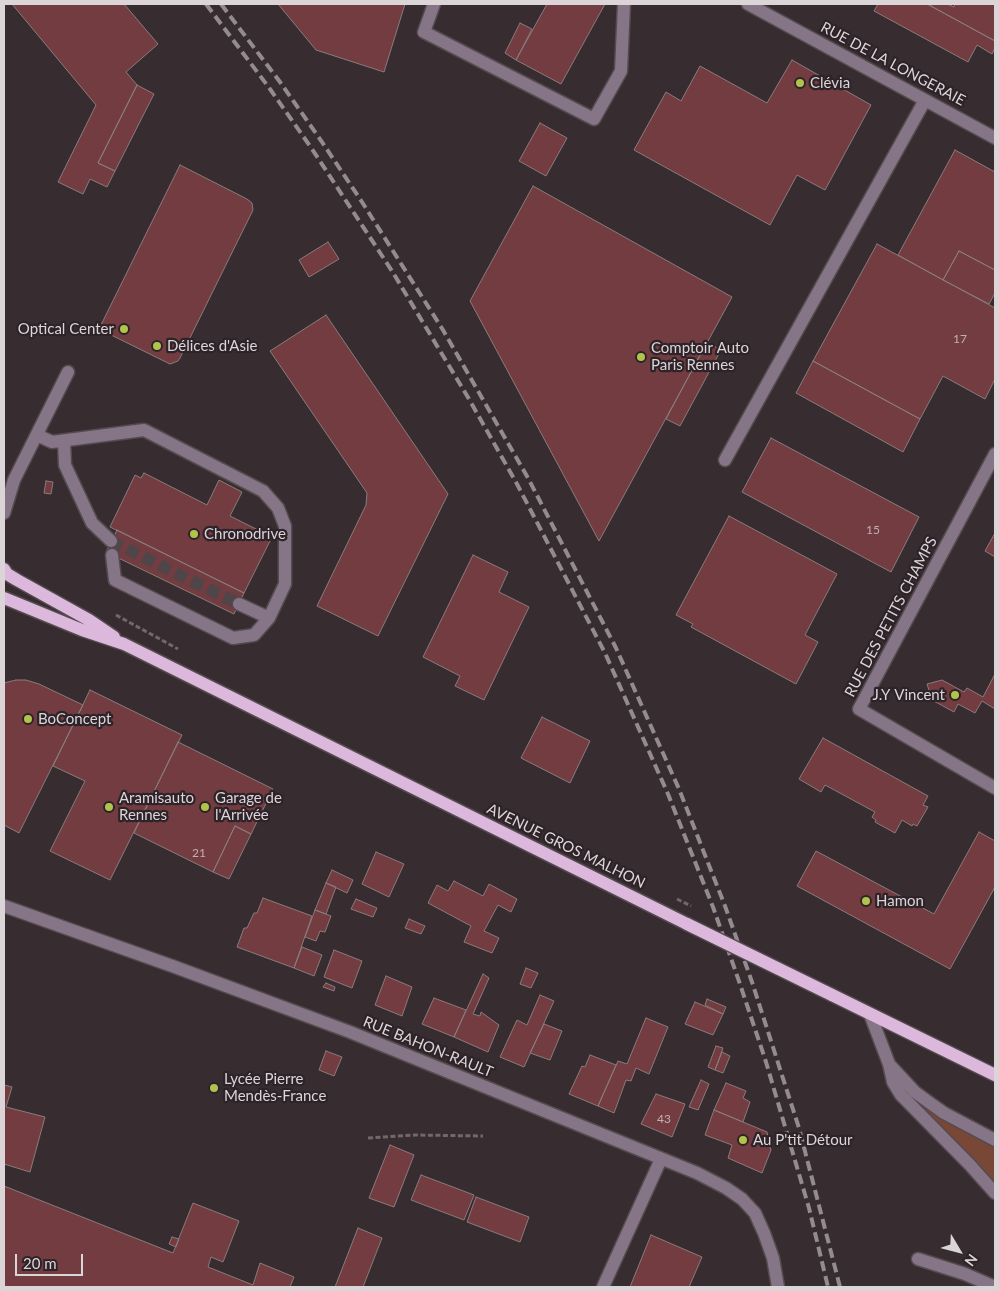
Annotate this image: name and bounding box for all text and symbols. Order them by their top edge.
street label: RUE DE LA LONGERAIE [818,18,968,110]
place label: Clévia [810,74,850,92]
marker: Clévia [794,77,806,89]
place label: Optical Center [18,320,114,338]
marker: Optical Center [118,323,130,335]
house number: 17 [953,332,967,346]
place label: Délices d'Asie [167,337,257,355]
place label: Comptoir Auto Paris Rennes [651,339,749,374]
marker: Délices d'Asie [151,340,163,352]
marker: Comptoir Auto Paris Rennes [635,351,647,363]
house number: 15 [866,523,880,537]
place label: Chronodrive [204,525,286,543]
marker: Chronodrive [188,528,200,540]
street label: RUE DES PETITS CHAMPS [841,534,941,700]
place label: J.Y Vincent [873,686,945,704]
marker: J.Y Vincent [949,689,961,701]
place label: BoConcept [38,710,111,728]
marker: BoConcept [22,713,34,725]
place label: Aramisauto Rennes [119,789,194,824]
place label: Garage de l'Arrivée [215,789,282,824]
street label: AVENUE GROS MALHON [484,800,648,892]
marker: Aramisauto Rennes [103,801,115,813]
marker: Garage de l'Arrivée [199,801,211,813]
house number: 21 [192,846,206,860]
place label: Hamon [876,892,924,910]
marker: Hamon [860,895,872,907]
street label: RUE BAHON-RAULT [360,1013,496,1081]
place label: Lycée Pierre Mendès-France [224,1070,326,1105]
marker: Lycée Pierre Mendès-France [208,1082,220,1094]
house number: 43 [657,1112,671,1126]
place label: Au P'tit Détour [753,1131,853,1149]
marker: Au P'tit Détour [737,1134,749,1146]
north arrow [934,1226,984,1276]
scale bar [18,1244,85,1276]
text: N [961,1251,981,1270]
text: 20 m [23,1254,57,1272]

